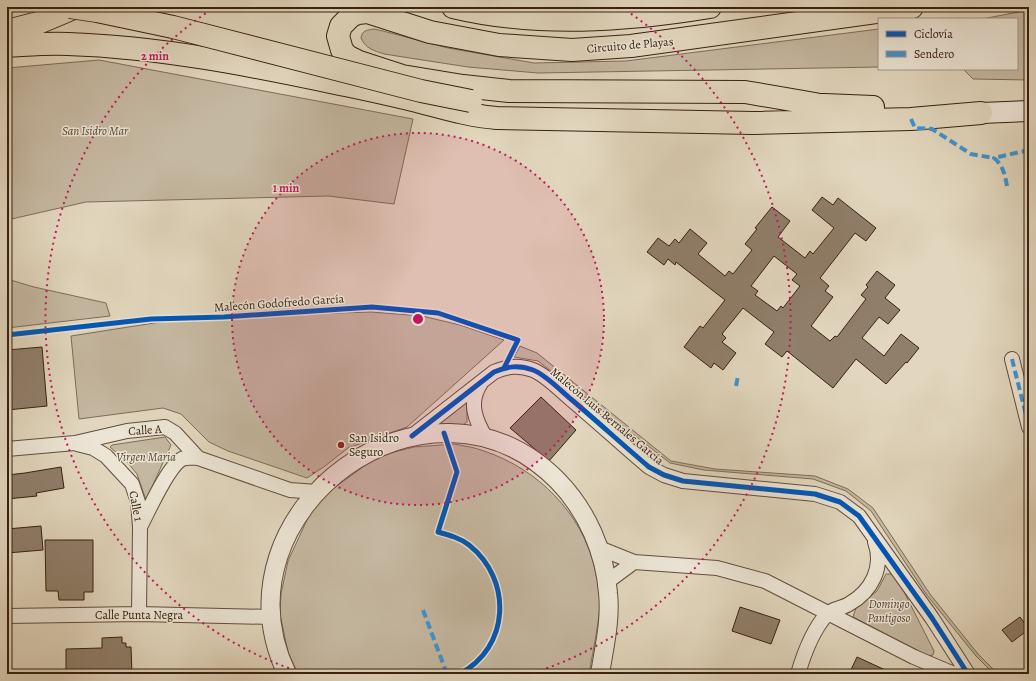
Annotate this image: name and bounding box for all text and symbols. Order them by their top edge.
legend [878,18,1018,70]
text: Ciclovía [914,26,953,42]
street label: Circuito de Playas [586,33,674,57]
text: Sendero [914,46,954,62]
text: 2 min [141,48,169,64]
park label: San Isidro Mar [62,123,129,139]
text: 1 min [273,180,300,196]
street label: Malecón Godofredo García [213,290,345,316]
centre of rings [411,312,425,326]
street label: Malecón Luis Bernales García [547,364,667,469]
street label: Calle A [128,421,163,439]
place label: San Isidro Seguro [349,430,399,460]
marker: San Isidro Seguro [336,440,346,450]
park label: Virgen Maria [116,449,176,465]
street label: Calle 1 [125,489,147,523]
park label: Domingo Pantigoso [867,596,911,626]
street label: Calle Punta Negra [95,607,183,623]

